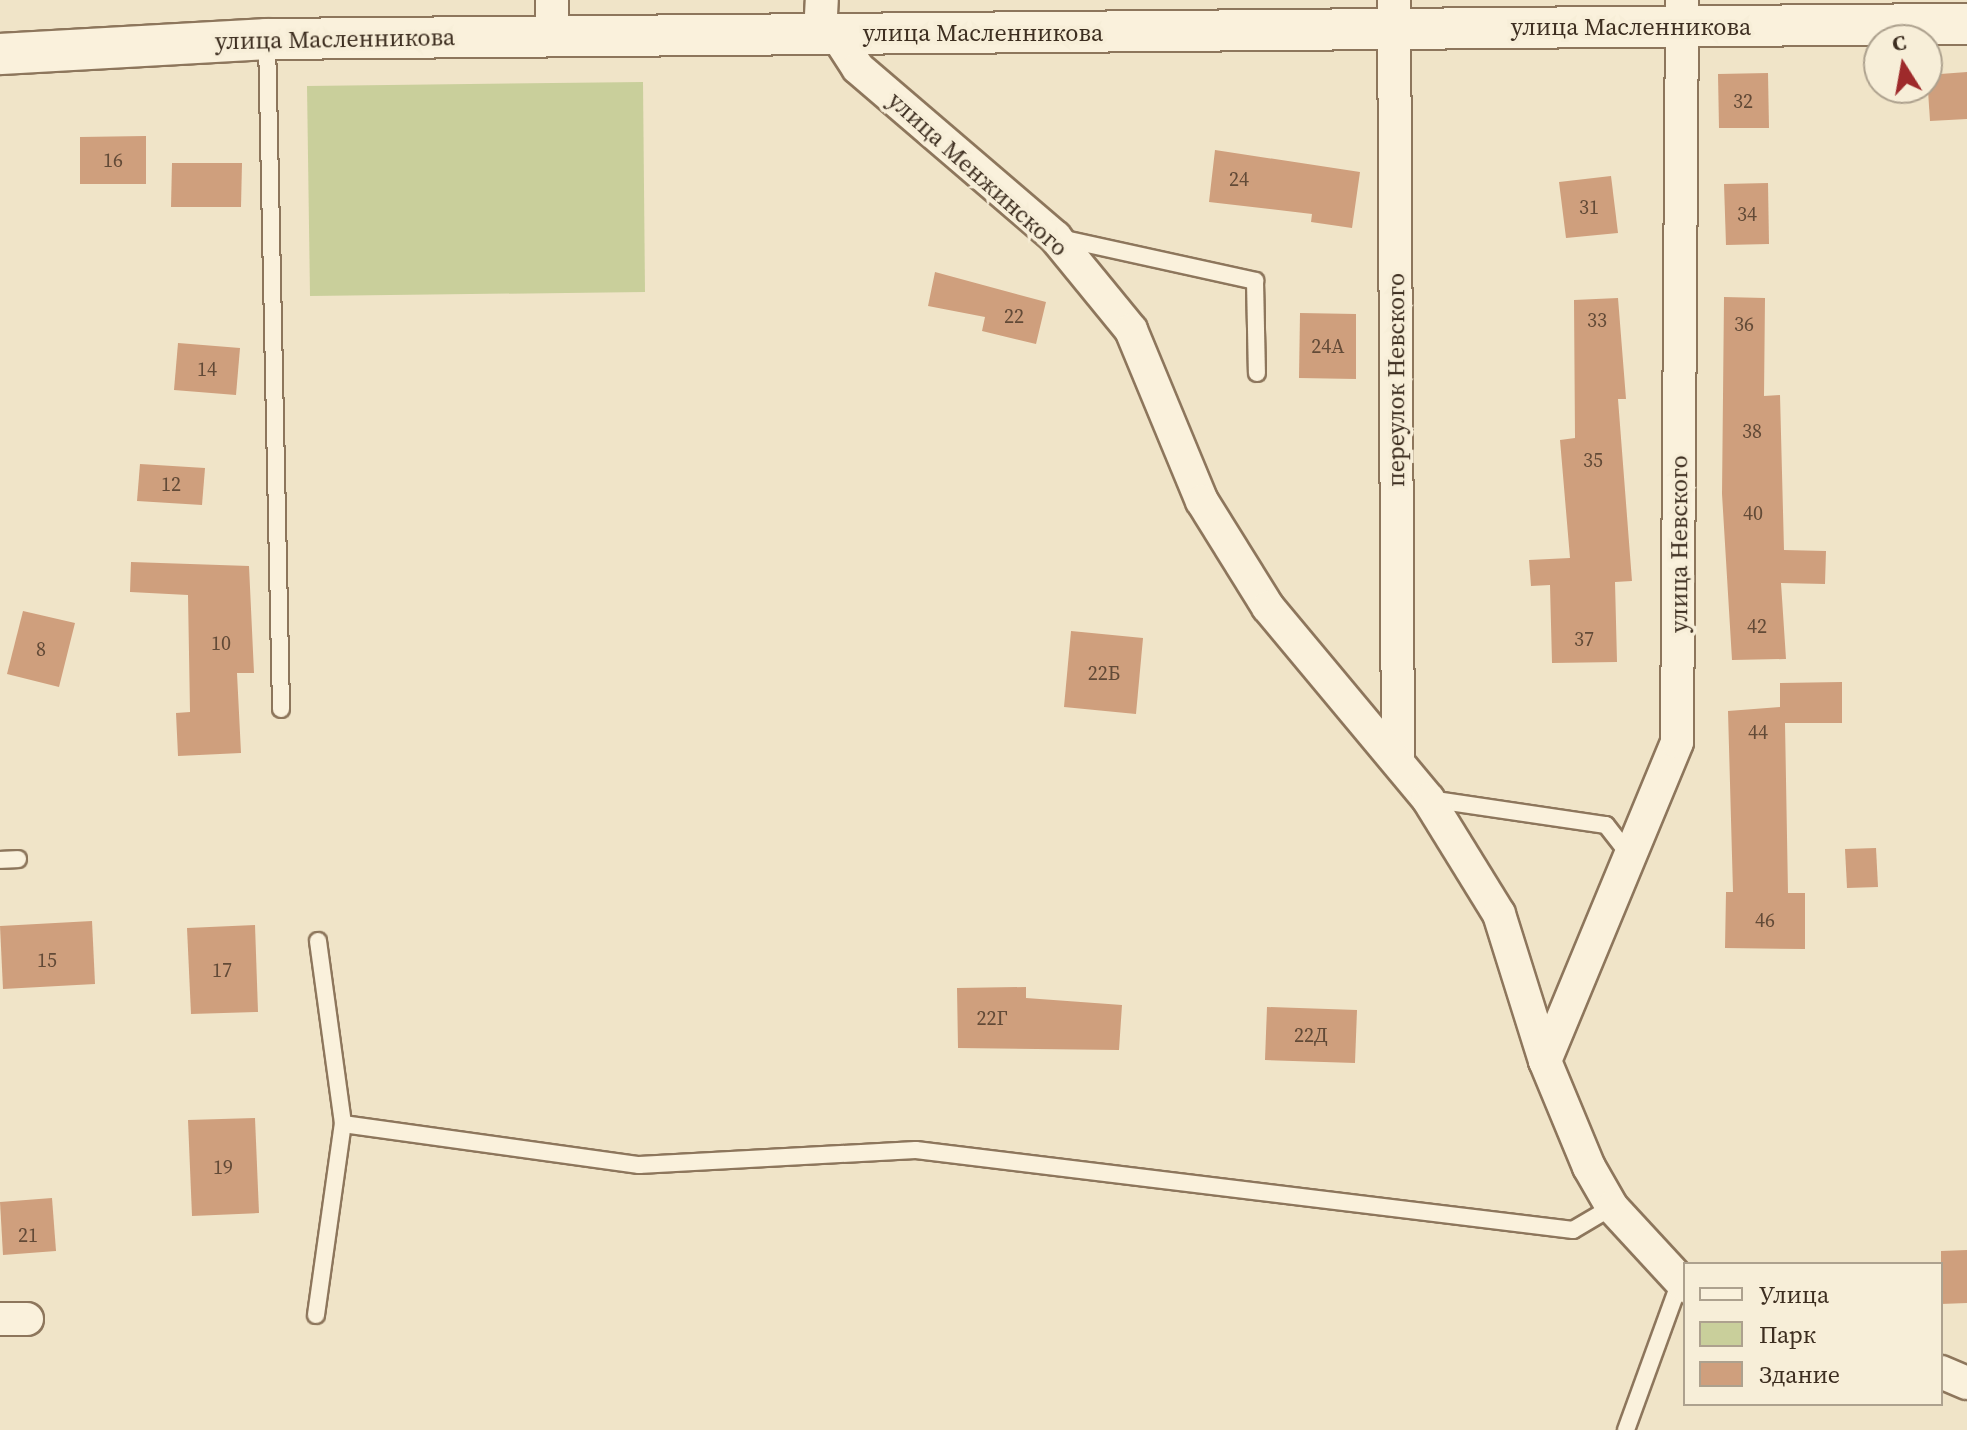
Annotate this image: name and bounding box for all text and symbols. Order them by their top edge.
street label: улица Масленникова [1511,13,1751,41]
street label: улица Масленникова [863,19,1103,47]
street label: улица Масленникова [215,23,455,55]
north arrow [1863,24,1943,104]
text: С [1889,26,1908,58]
street label: улица Менжинского [882,86,1074,262]
house number: 32 [1733,89,1753,113]
house number: 16 [103,148,123,172]
house number: 24 [1229,167,1249,191]
house number: 31 [1579,195,1599,219]
house number: 34 [1737,202,1757,226]
street label: переулок Невского [1382,273,1410,487]
house number: 22 [1004,304,1024,328]
house number: 33 [1587,308,1607,332]
house number: 36 [1734,312,1754,336]
house number: 24А [1311,334,1345,358]
house number: 14 [197,357,217,381]
house number: 38 [1742,419,1762,443]
house number: 35 [1583,448,1603,472]
street label: улица Невского [1665,455,1693,633]
house number: 12 [161,472,181,496]
house number: 40 [1743,501,1763,525]
house number: 42 [1747,614,1767,638]
house number: 37 [1574,627,1594,651]
house number: 10 [211,631,231,655]
house number: 8 [36,637,46,661]
house number: 22Б [1088,661,1120,685]
house number: 44 [1748,720,1768,744]
house number: 46 [1755,908,1775,932]
house number: 15 [37,948,57,972]
house number: 17 [212,958,232,982]
house number: 22Г [976,1006,1008,1030]
house number: 22Д [1294,1023,1328,1047]
house number: 19 [213,1155,233,1179]
house number: 21 [18,1223,38,1247]
legend [1683,1262,1943,1406]
text: Улица [1759,1278,1829,1311]
text: Парк [1759,1318,1816,1351]
text: Здание [1759,1358,1840,1391]

